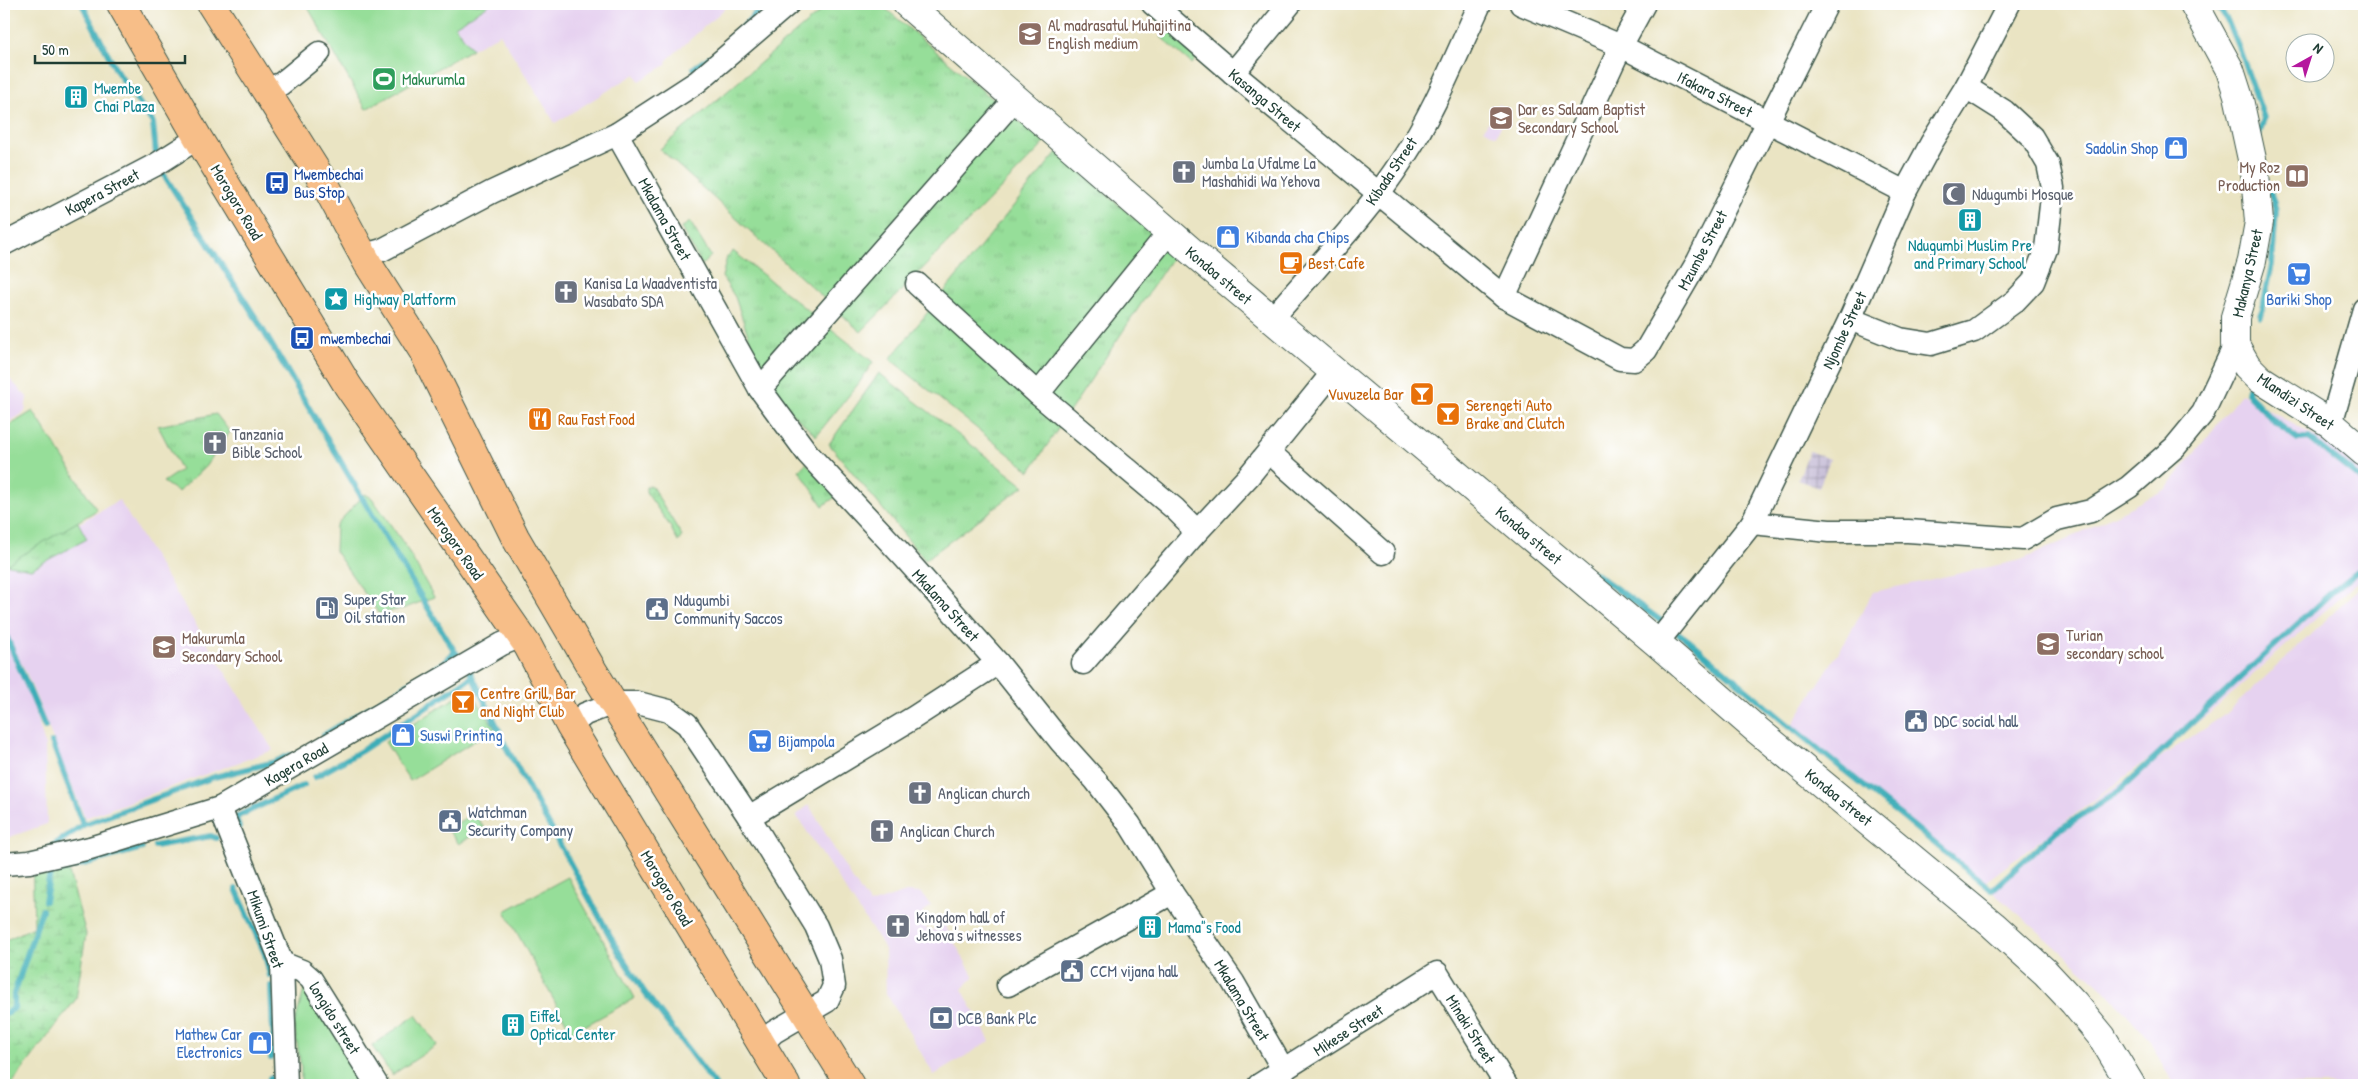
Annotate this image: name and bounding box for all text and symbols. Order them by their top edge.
place label: Al madrasatul Muhajitina English medium [1048,14,1191,54]
school or university icon: Al madrasatul Muhajitina English medium [1017,21,1043,47]
scale bar [35,32,185,64]
north arrow [2286,32,2336,82]
text: N [2310,38,2328,58]
text: 50 m [42,39,69,60]
street label: Kasanga Street [1224,63,1306,137]
sports icon: Makurumla [371,66,397,92]
street label: Ifakara Street [1673,66,1757,123]
place label: Makurumla [402,68,465,90]
place label: Mwembe Chai Plaza [94,77,154,117]
building icon: Mwembe Chai Plaza [63,84,89,110]
place label: Dar es Salaam Baptist Secondary School [1518,98,1645,138]
school or university icon: Dar es Salaam Baptist Secondary School [1488,105,1514,131]
street label: Kibada Street [1360,132,1422,210]
shop icon: Sadolin Shop [2163,135,2189,161]
place label: Sadolin Shop [2086,137,2158,159]
place label: Jumba La Ufalme La Mashahidi Wa Yehova [1202,152,1320,192]
place label: My Roz Production [2218,156,2280,196]
church icon: Jumba La Ufalme La Mashahidi Wa Yehova [1171,159,1197,185]
street label: Morogoro Road [206,160,268,244]
street label: Kapera Street [61,163,143,221]
place label: Mwembechai Bus Stop [294,163,364,203]
library icon: My Roz Production [2284,163,2310,189]
bus stop icon: Mwembechai Bus Stop [264,170,290,196]
street label: Mkalama Street [633,174,697,265]
mosque icon: Ndugumbi Mosque [1941,181,1967,207]
place label: Ndugumbi Mosque [1972,183,2074,205]
street label: Mzumbe Street [1672,206,1732,294]
building icon: Ndugumbi Muslim Pre and Primary School [1957,207,1983,233]
shop icon: Kibanda cha Chips [1215,224,1241,250]
place label: Kibanda cha Chips [1246,226,1349,248]
street label: Makanya Street [2226,226,2268,319]
place label: Ndugumbi Muslim Pre and Primary School [1908,234,2033,274]
street label: Kondoa street [1181,241,1257,310]
cafe icon: Best Cafe [1278,250,1304,276]
place label: Best Cafe [1308,252,1366,274]
supermarket icon: Bariki Shop [2286,261,2312,287]
place label: Kanisa La Waadventista Wasabato SDA [584,272,717,312]
church icon: Kanisa La Waadventista Wasabato SDA [553,279,579,305]
place icon: Highway Platform [323,286,349,312]
street label: Njombe Street [1816,287,1872,372]
place label: Highway Platform [354,288,456,310]
place label: Bariki Shop [2266,288,2332,310]
bus stop icon: mwembechai [289,325,315,351]
place label: mwembechai [320,327,391,349]
street label: Mlandizi Street [2253,367,2339,435]
bar icon: Vuvuzela Bar [1409,381,1435,407]
place label: Vuvuzela Bar [1328,383,1404,405]
place label: Serengeti Auto Brake and Clutch [1466,394,1565,434]
bar icon: Serengeti Auto Brake and Clutch [1435,401,1461,427]
restaurant icon: Rau Fast Food [527,406,553,432]
place label: Rau Fast Food [558,408,634,430]
place label: Tanzania Bible School [232,423,303,463]
church icon: Tanzania Bible School [202,430,228,456]
street label: Kondoa street [1491,501,1567,570]
street label: Morogoro Road [423,502,489,584]
street label: Mkalama Street [907,564,985,647]
place label: Super Star Oil station [344,588,406,628]
place label: Ndugumbi Community Saccos [674,589,783,629]
fuel station icon: Super Star Oil station [314,595,340,621]
public building icon: Ndugumbi Community Saccos [644,596,670,622]
place label: Turian secondary school [2066,624,2165,664]
place label: Makurumla Secondary School [182,627,283,667]
school or university icon: Turian secondary school [2035,631,2061,657]
school or university icon: Makurumla Secondary School [151,634,177,660]
place label: Centre Grill, Bar and Night Club [480,682,576,722]
bar icon: Centre Grill, Bar and Night Club [450,689,476,715]
public building icon: DDC social hall [1903,708,1929,734]
place label: DDC social hall [1934,710,2018,732]
shop icon: Suswi Printing [390,722,416,748]
place label: Suswi Printing [420,724,503,746]
supermarket icon: Bijampola [747,728,773,754]
place label: Bijampola [778,730,834,752]
street label: Kagera Road [260,737,332,791]
street label: Kondoa street [1801,763,1878,831]
church icon: Anglican church [907,780,933,806]
place label: Anglican church [938,782,1030,804]
place label: Watchman Security Company [468,801,573,841]
public building icon: Watchman Security Company [437,808,463,834]
church icon: Anglican Church [869,818,895,844]
place label: Anglican Church [900,820,995,842]
street label: Morogoro Road [636,846,698,930]
street label: Mikumi Street [242,887,290,972]
place label: Kingdom hall of Jehova's witnesses [916,906,1022,946]
church icon: Kingdom hall of Jehova's witnesses [885,913,911,939]
building icon: Mama"s Food [1137,914,1163,940]
place label: Mama"s Food [1168,916,1241,938]
street label: Mkalama Street [1209,955,1275,1045]
public building icon: CCM vijana hall [1059,958,1085,984]
place label: CCM vijana hall [1090,960,1178,982]
street label: longido street [304,978,366,1059]
street label: Minaki Street [1441,990,1501,1068]
street label: Mikese Street [1309,999,1388,1061]
place label: Eiffel Optical Center [530,1005,616,1045]
bank icon: DCB Bank Plc [928,1005,954,1031]
place label: DCB Bank Plc [958,1007,1037,1029]
building icon: Eiffel Optical Center [500,1012,526,1038]
place label: Mathew Car Electronics [175,1023,242,1063]
shop icon: Mathew Car Electronics [247,1030,273,1056]

